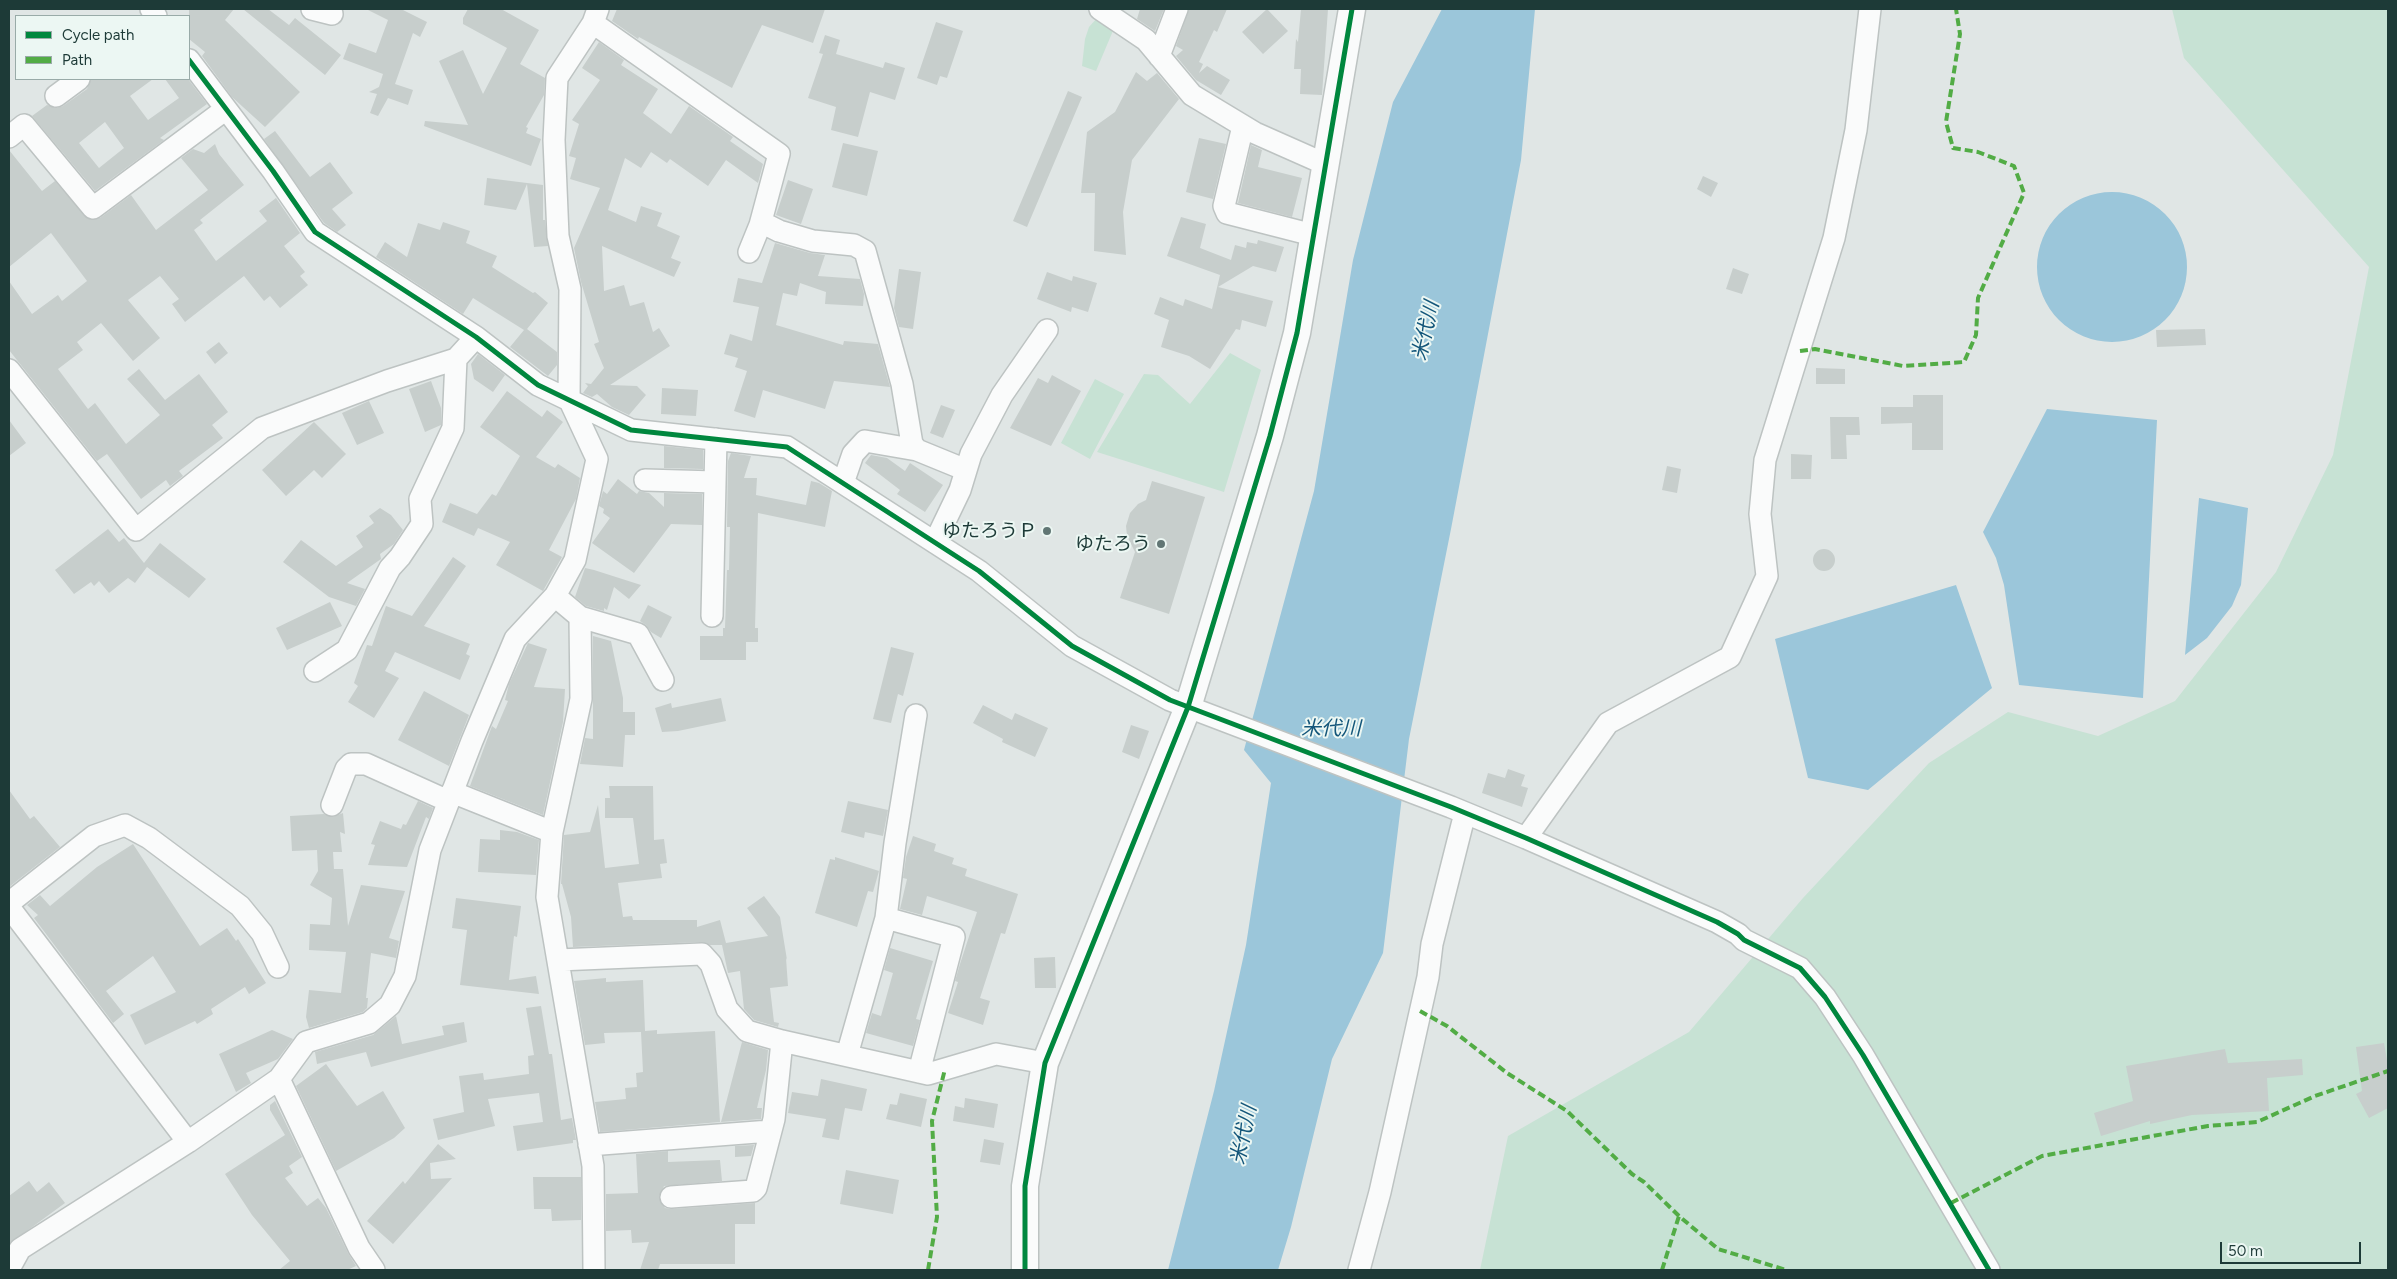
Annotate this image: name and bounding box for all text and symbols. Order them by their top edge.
legend [15,15,190,80]
text: Cycle path [62,26,134,44]
text: Path [62,51,92,69]
water label: 米代川 [1408,299,1444,363]
place label: ゆたろうＰ [942,520,1037,542]
marker: ゆたろうＰ [1041,525,1053,537]
place label: ゆたろう [1075,533,1151,555]
marker: ゆたろう [1155,538,1167,550]
water label: 米代川 [1301,717,1361,741]
water label: 米代川 [1226,1103,1262,1167]
scale bar [2222,1232,2363,1264]
text: 50 m [2228,1242,2263,1260]

